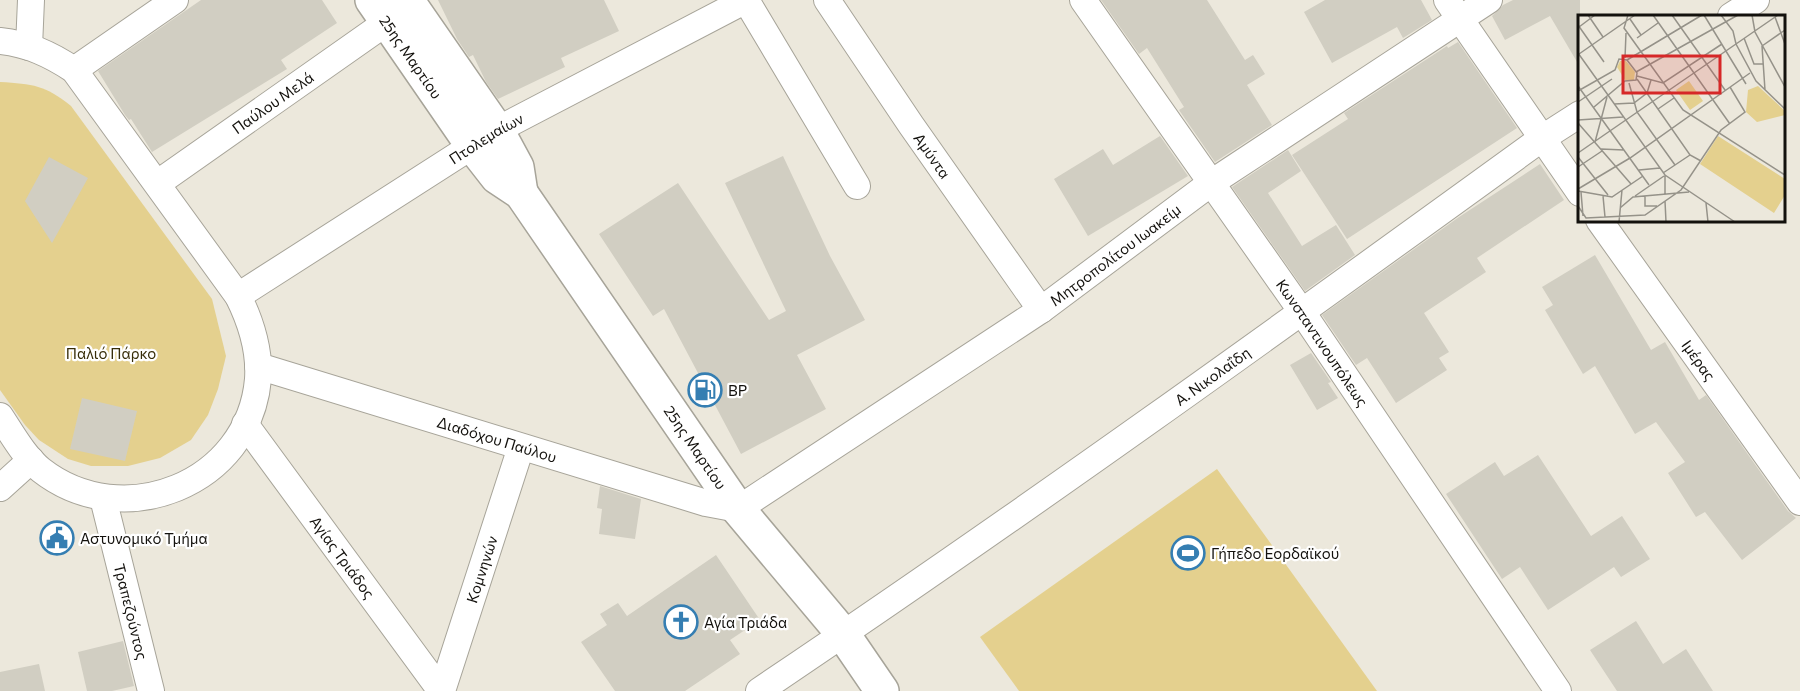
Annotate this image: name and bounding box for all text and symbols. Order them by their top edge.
street label: 25ης Μαρτίου [376,12,446,102]
inset map [1578,15,1785,222]
street label: Παύλου Μελά [228,68,317,137]
street label: Πτολεμαίων [445,109,527,167]
street label: Αμύντα [910,129,955,182]
street label: Μητροπολίτου Ιωακείμ [1046,200,1184,309]
street label: Κωνσταντινουπόλεως [1273,276,1372,410]
street label: Ιμέρας [1678,336,1719,384]
street label: Α. Νικολαΐδη [1171,343,1253,409]
park label: Παλιό Πάρκο [66,344,156,362]
fuel station icon: BP [687,372,723,408]
place label: BP [728,381,747,399]
street label: 25ης Μαρτίου [661,402,731,492]
street label: Διαδόχου Παύλου [435,412,559,466]
street label: Αγίας Τριάδος [306,512,379,602]
public building icon: Αστυνομικό Τμήμα [39,520,75,556]
place label: Αστυνομικό Τμήμα [80,529,208,547]
street label: Κομνηνών [462,533,501,605]
sports icon: Γήπεδο Εορδαϊκού [1170,535,1206,571]
place label: Γήπεδο Εορδαϊκού [1211,544,1339,562]
street label: Τραπεζούντος [111,562,152,661]
church icon: Αγία Τριάδα [663,604,699,640]
place label: Αγία Τριάδα [704,613,787,631]

